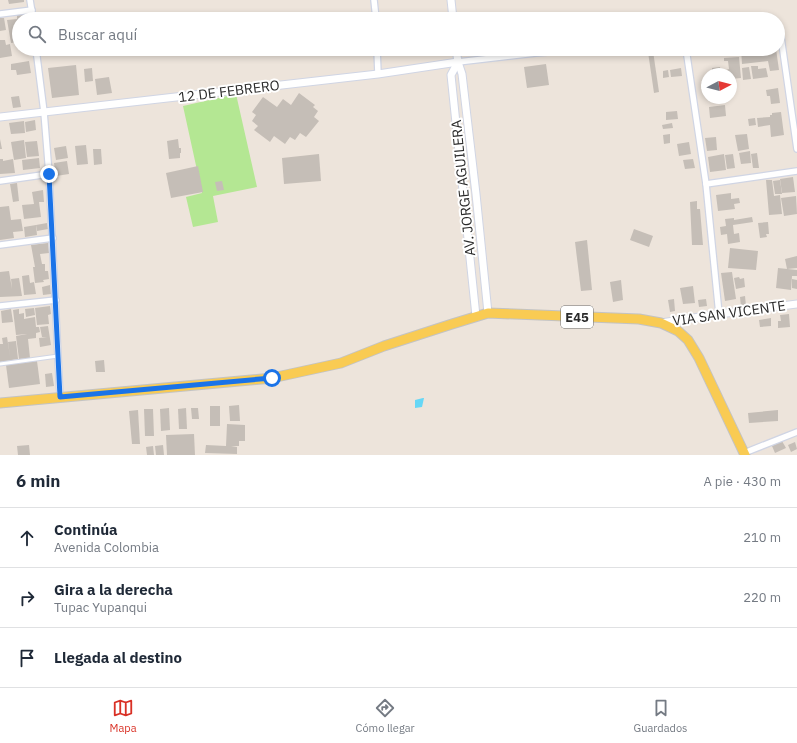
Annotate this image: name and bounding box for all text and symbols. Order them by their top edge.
search box [12,12,785,56]
icon: search [26,23,48,45]
text: Buscar aquí [58,25,137,44]
north arrow [701,68,737,104]
street label: 12 DE FEBRERO [177,76,281,106]
street label: AV. JORGE AGUILERA [447,119,479,257]
route end [40,165,58,183]
street label: VIA SAN VICENTE [671,296,787,330]
road number: E45 [561,306,593,328]
route start [263,369,281,387]
text: 6 min [16,470,60,492]
text: A pie · 430 m [703,473,781,490]
text: Continúa [54,520,118,539]
icon: ahead [16,527,38,549]
text: 210 m [743,529,781,546]
text: Avenida Colombia [54,539,159,556]
text: Gira a la derecha [54,580,173,599]
icon: right [16,587,38,609]
text: 220 m [743,589,781,606]
text: Tupac Yupanqui [54,599,147,616]
icon: arrive [16,647,38,669]
text: Llegada al destino [54,648,182,667]
tab: Mapa [110,697,137,735]
tab: Cómo llegar [356,697,415,735]
tab: Guardados [634,697,687,735]

